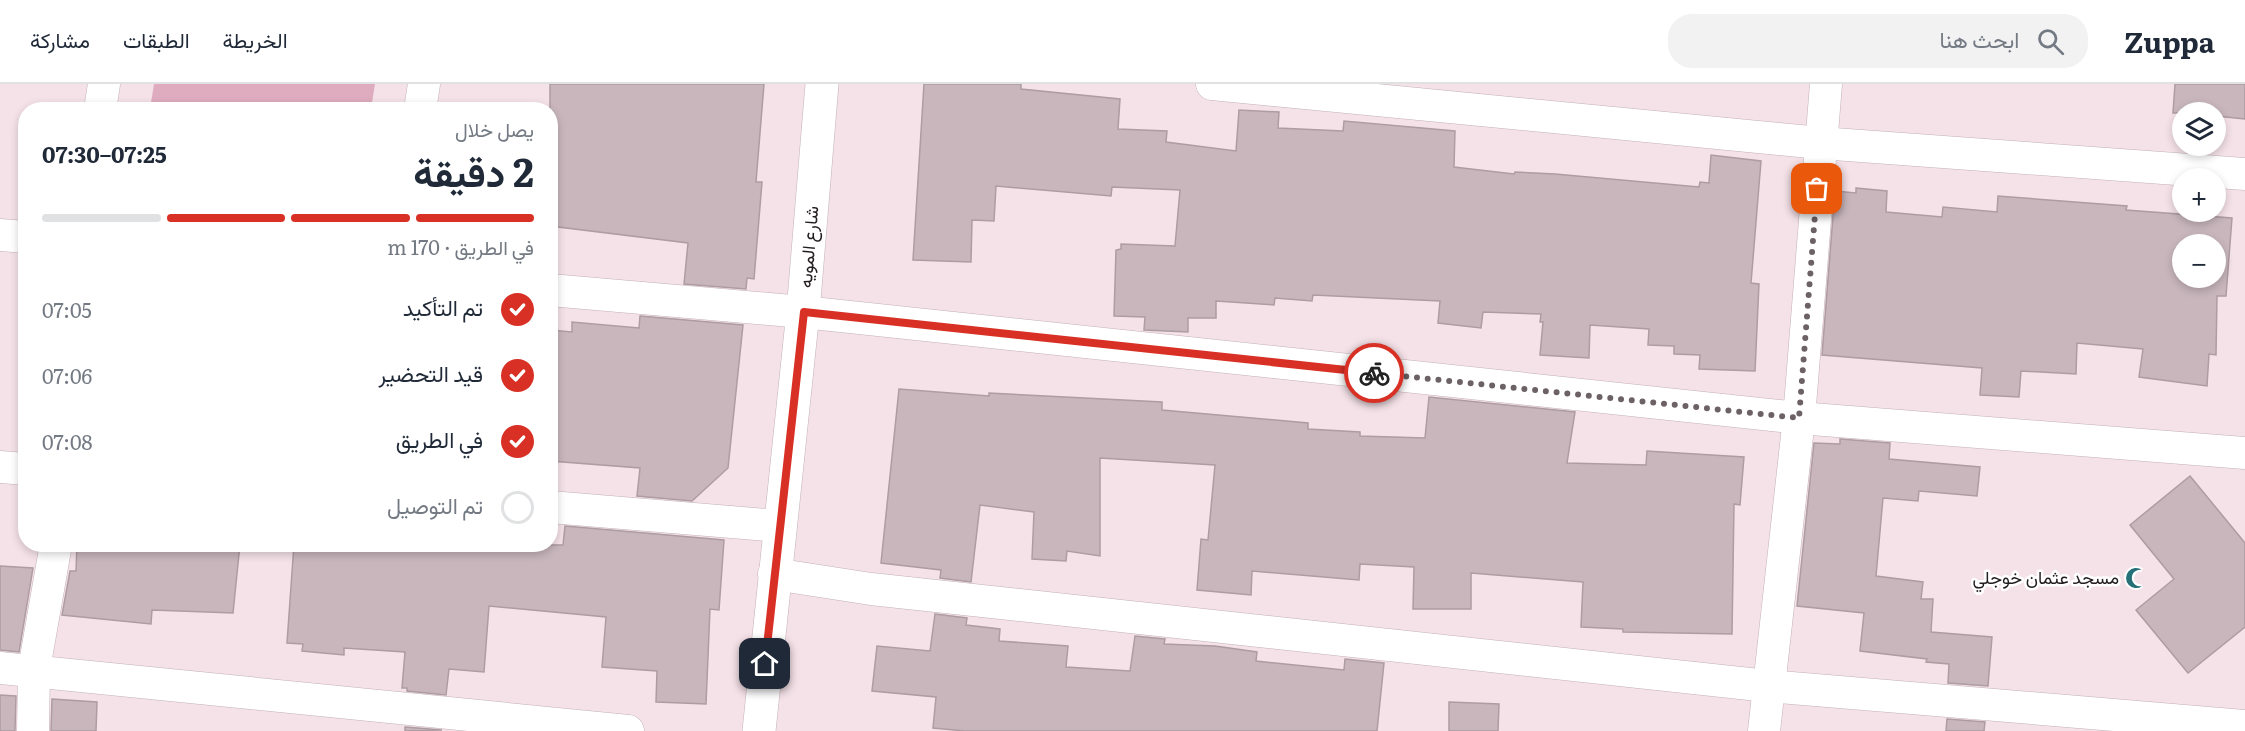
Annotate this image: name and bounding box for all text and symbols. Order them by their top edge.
search box [1668,14,2088,68]
text: Zuppa [2124,20,2215,62]
text: ابحث هنا [1939,22,2019,55]
text: مشاركة [30,23,90,54]
text: الطبقات [123,23,190,54]
text: الخريطة [223,23,288,54]
icon: search [2034,25,2067,58]
map controls [2172,102,2226,288]
button: layers [2172,102,2226,156]
text: يصل خلال [455,113,534,143]
text: 07:25–07:30 [42,137,167,170]
text: 2 دقيقة [413,141,534,199]
pin [1791,163,1842,214]
button: + [2172,168,2226,222]
icon: bag [1800,172,1833,205]
street label: شارع المويه [790,205,825,289]
text: في الطريق · 170 m [387,231,534,261]
button: − [2172,234,2226,288]
text: تم التأكيد [403,290,483,323]
icon: check [501,293,534,326]
text: 07:05 [42,294,92,324]
courier [1344,343,1404,403]
text: قيد التحضير [378,356,483,389]
icon: bike [1358,357,1391,390]
icon: check [501,359,534,392]
text: 07:06 [42,360,92,390]
text: في الطريق [396,422,483,455]
icon: check [501,425,534,458]
text: 07:08 [42,426,93,456]
text: تم التوصيل [387,488,483,521]
place label: مسجد عثمان خوجلي [1973,563,2119,593]
mosque icon: مسجد عثمان خوجلي [2124,566,2148,590]
pin [739,638,790,689]
icon: home [748,647,781,680]

